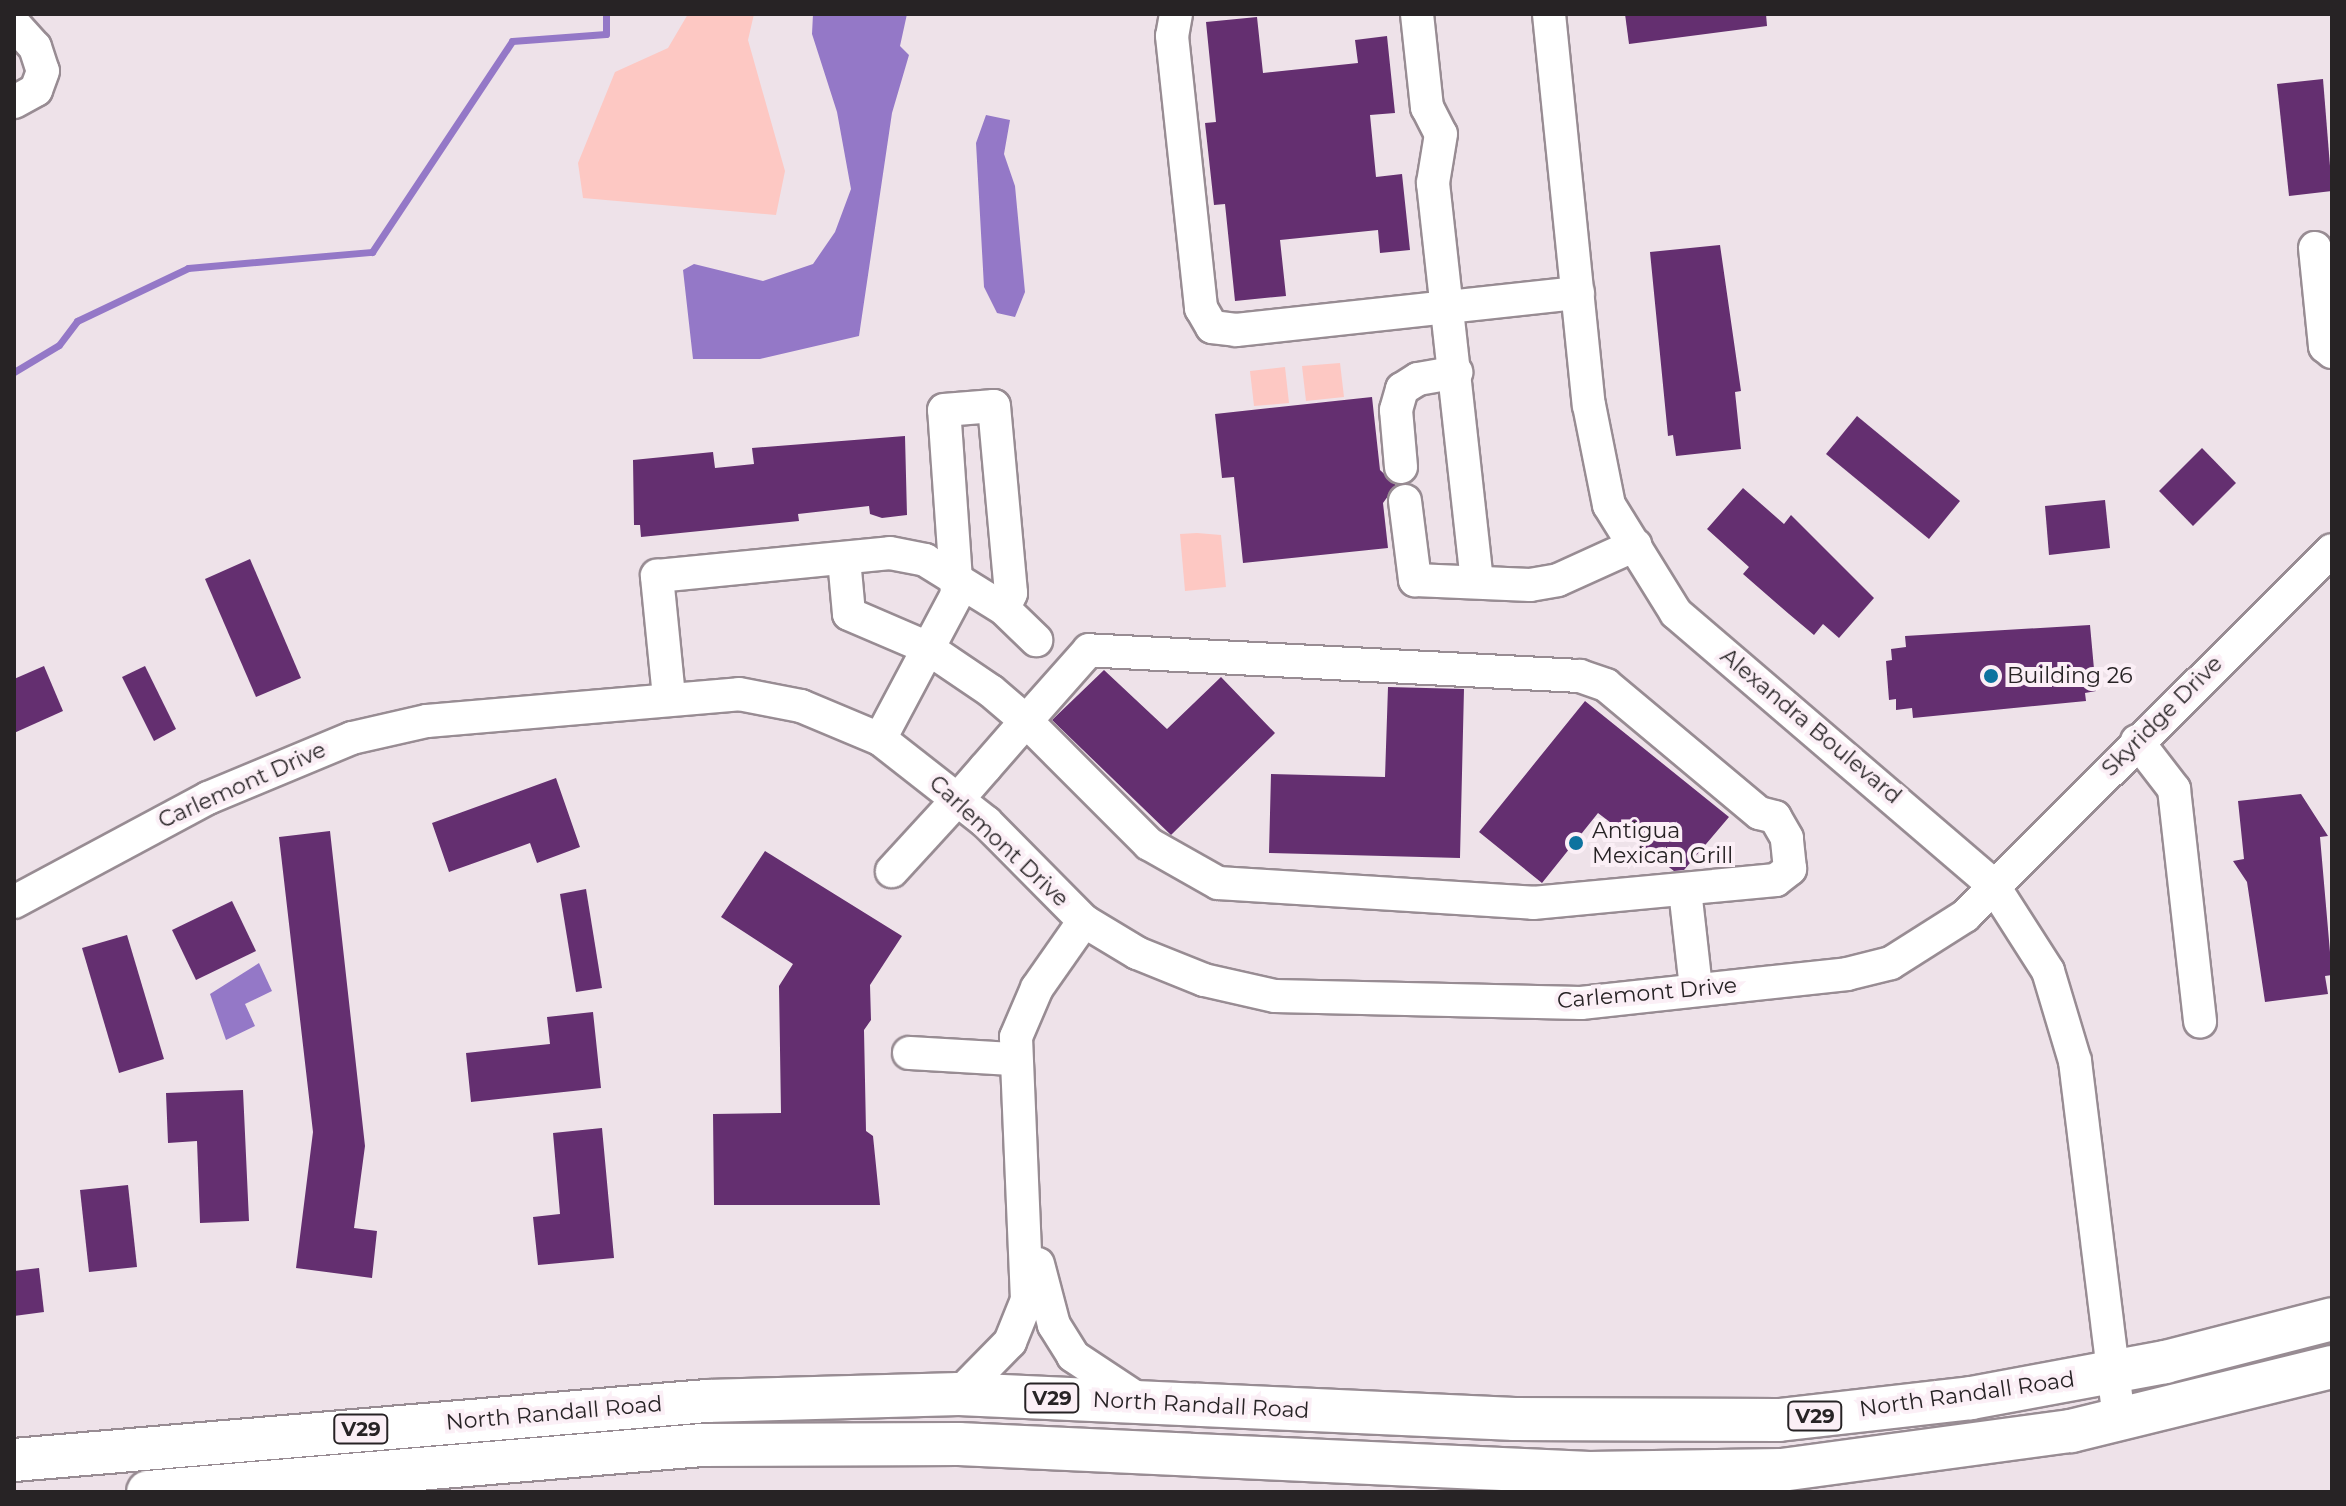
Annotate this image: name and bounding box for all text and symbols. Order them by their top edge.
street label: Alexandra Boulevard [1715,643,1907,809]
street label: Skyridge Drive [2096,650,2228,782]
place label: Building 26 [2007,663,2133,689]
marker: Building 26 [1982,667,2000,685]
street label: Carlemont Drive [154,736,330,834]
street label: Carlemont Drive [924,770,1074,912]
place label: Antigua Mexican Grill [1592,817,1733,868]
marker: Antigua Mexican Grill [1567,834,1585,852]
street label: Carlemont Drive [1556,972,1738,1014]
street label: North Randall Road [1858,1366,2076,1422]
road number: V29 [1024,1382,1080,1414]
street label: North Randall Road [1092,1386,1310,1424]
street label: North Randall Road [445,1390,663,1436]
road number: V29 [1787,1400,1843,1432]
road number: V29 [333,1413,389,1445]

